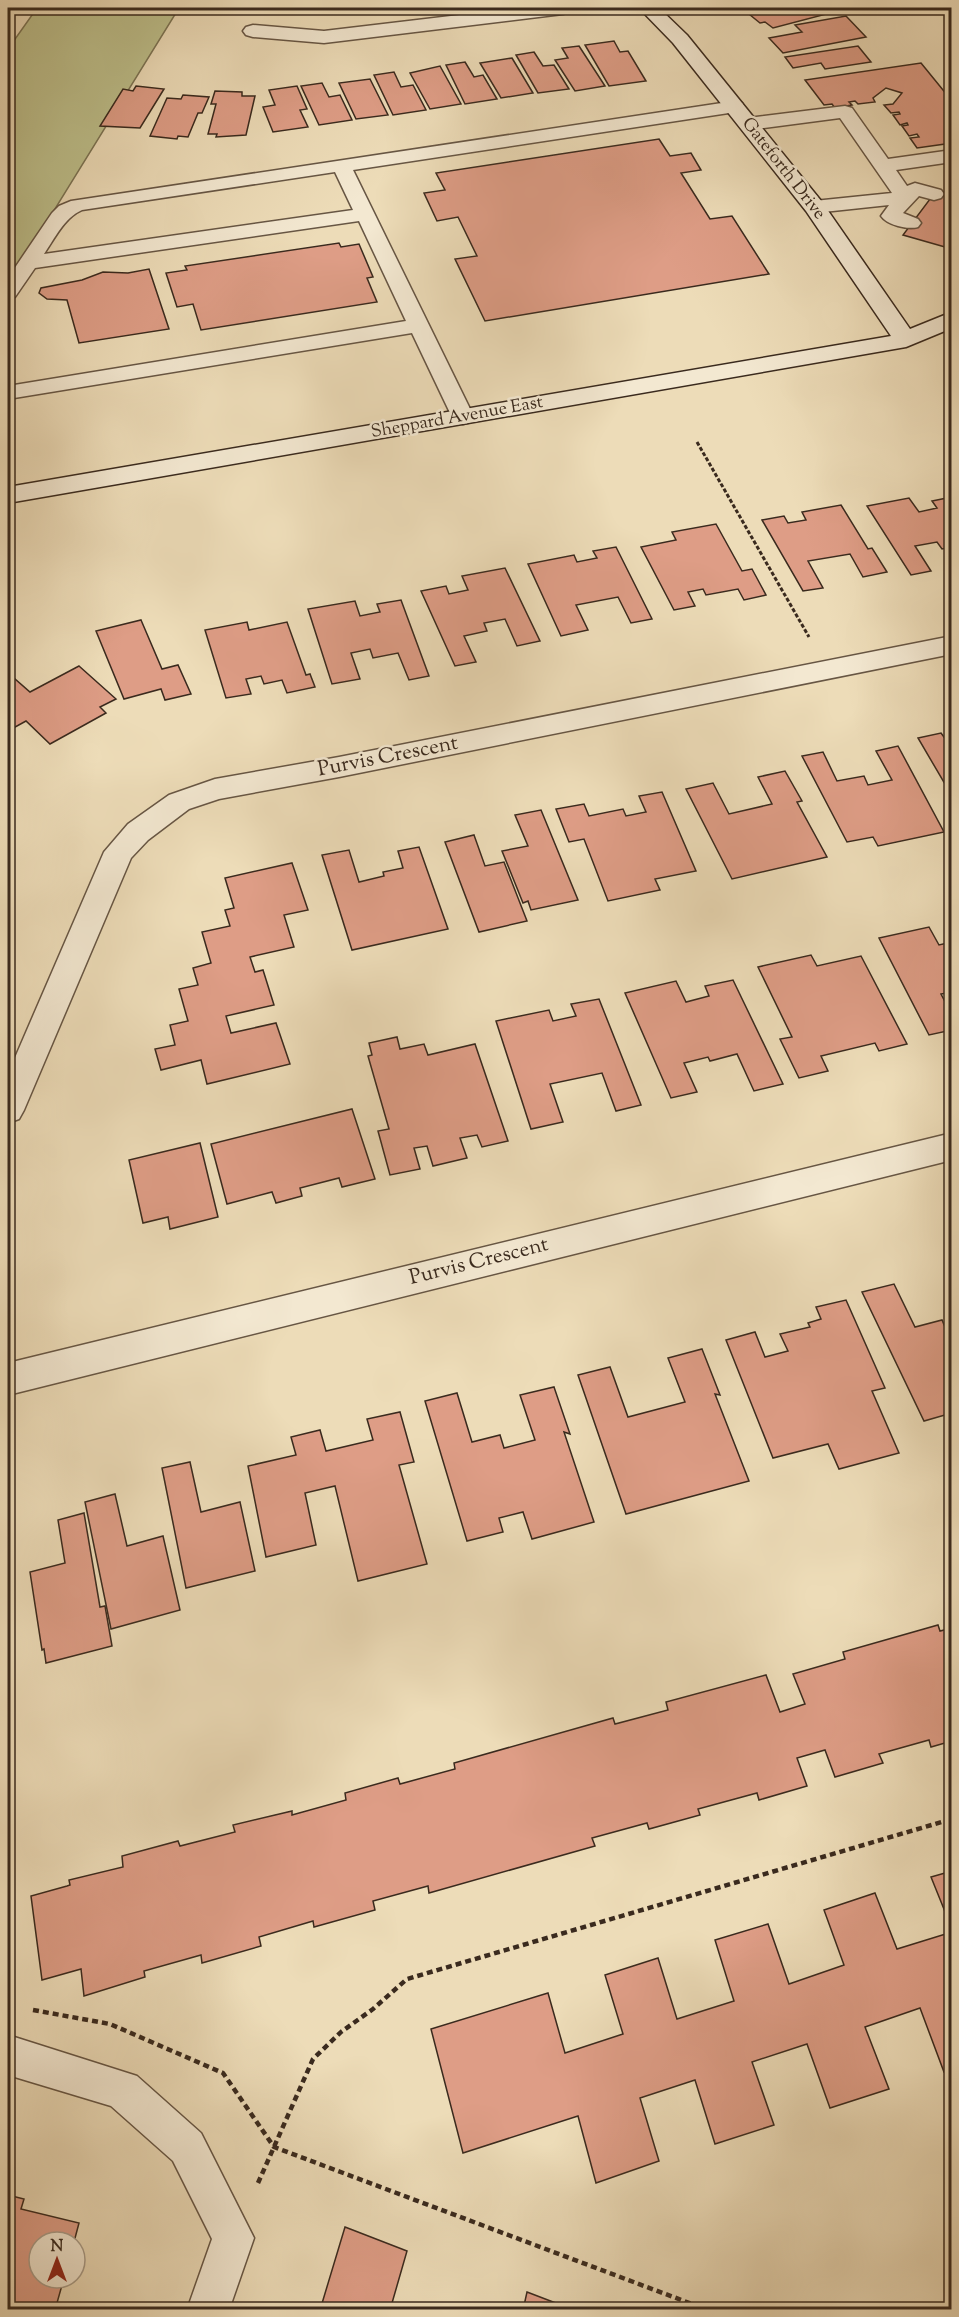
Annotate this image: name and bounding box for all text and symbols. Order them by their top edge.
street label: Gateforth Drive [735,112,831,226]
street label: Sheppard Avenue East [369,390,545,446]
street label: Purvis Crescent [315,729,461,785]
street label: Purvis Crescent [406,1230,552,1294]
north arrow [27,2230,87,2290]
text: N [51,2236,64,2259]

